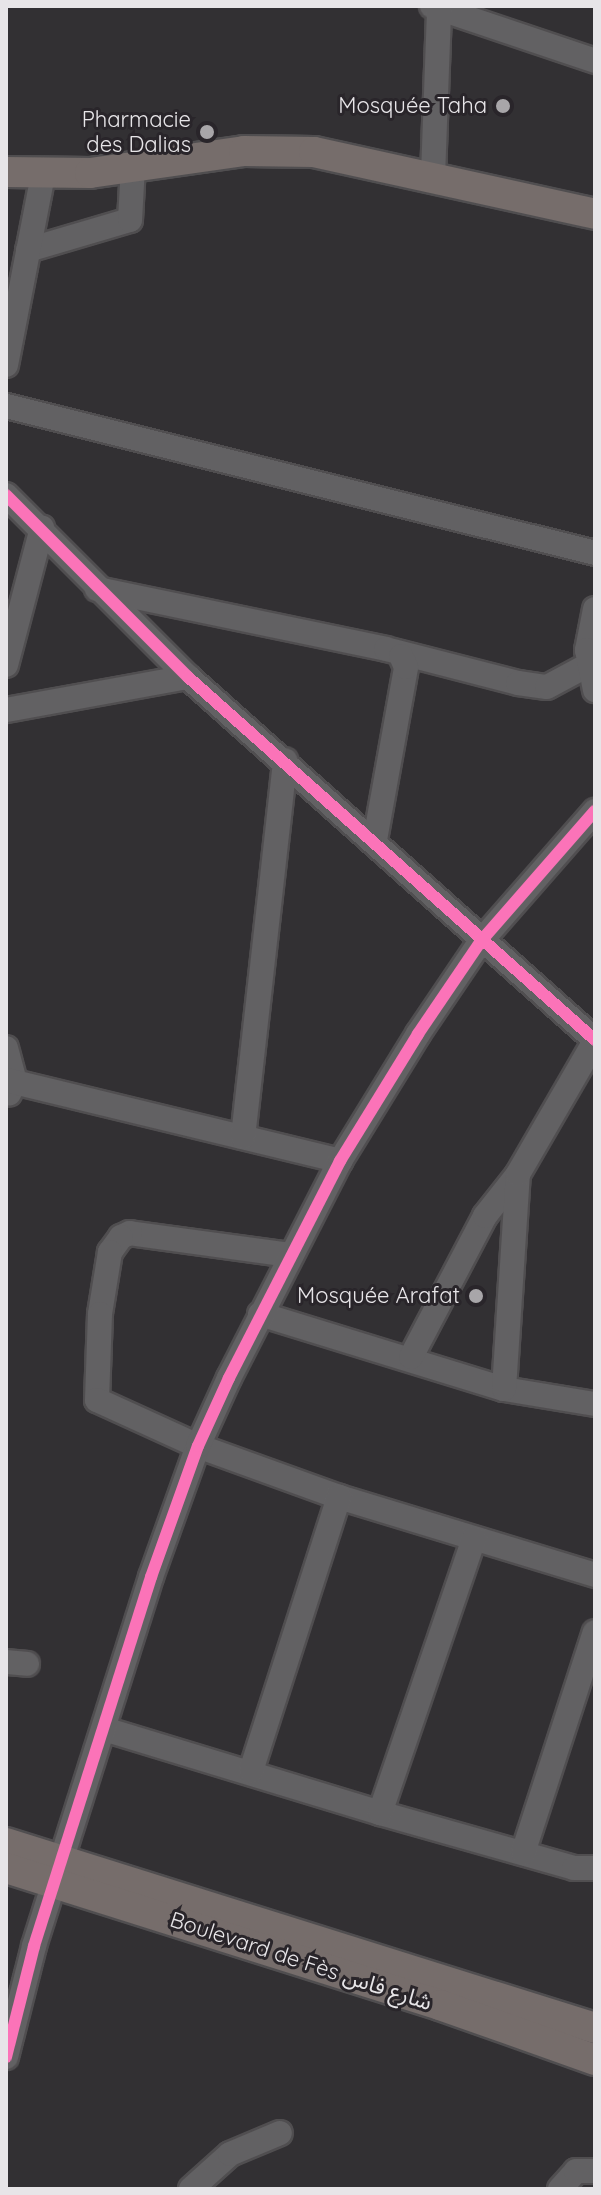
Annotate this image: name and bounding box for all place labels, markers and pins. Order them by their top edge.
place label: Mosquée Taha [338,93,487,119]
marker: Mosquée Taha [494,97,512,115]
place label: Pharmacie des Dalias [82,106,191,158]
marker: Pharmacie des Dalias [198,123,216,141]
place label: Mosquée Arafat [297,1283,460,1309]
marker: Mosquée Arafat [467,1287,485,1305]

